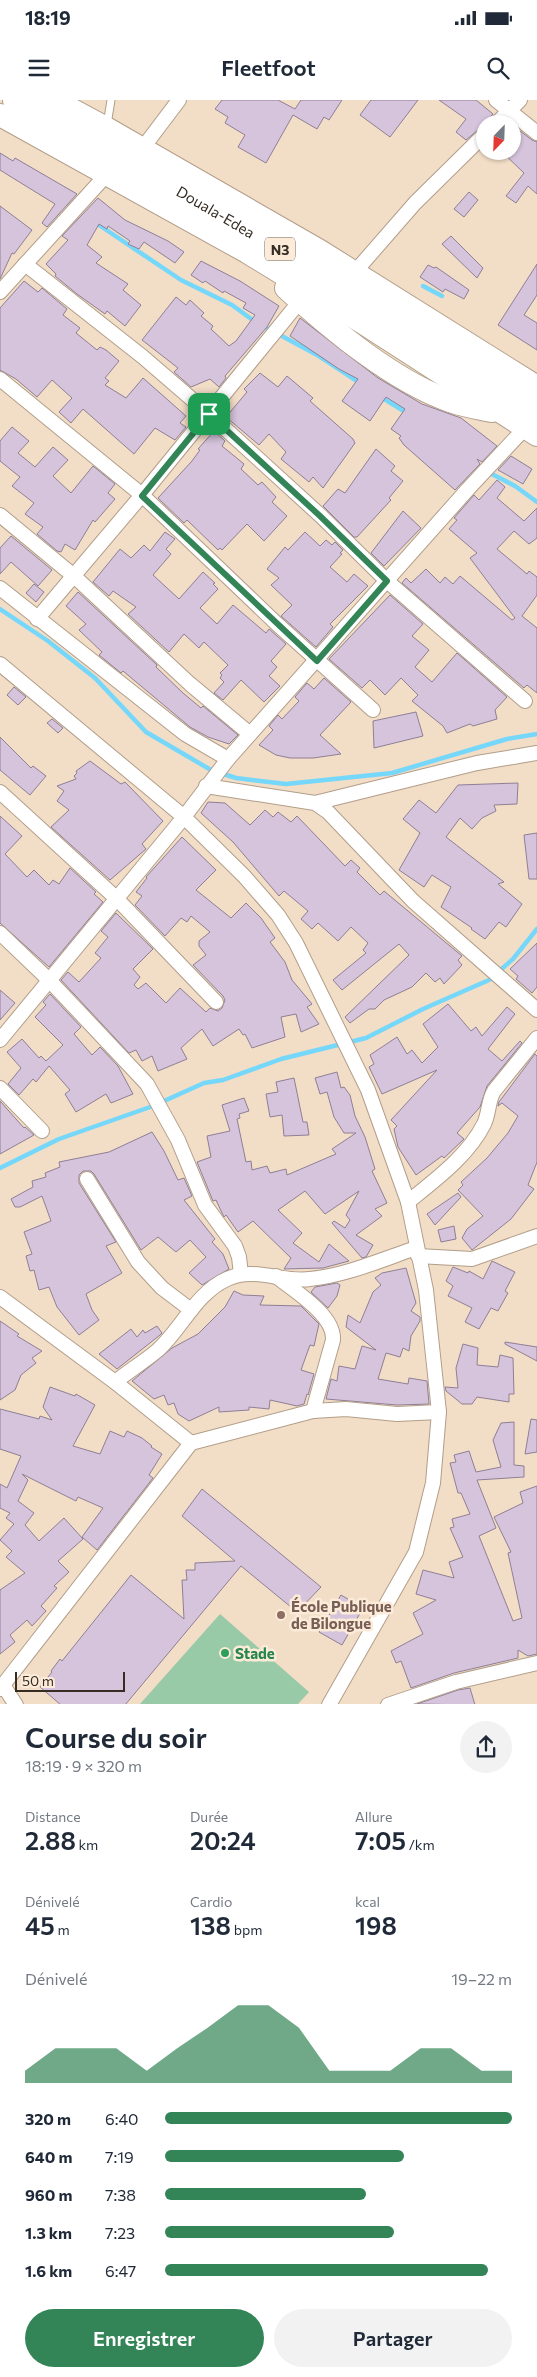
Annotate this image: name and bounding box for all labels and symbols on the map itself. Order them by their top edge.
north arrow [476,115,521,160]
street label: Douala-Edea [174,182,258,242]
road number: N3 [265,238,295,260]
pin [188,393,230,435]
place label: École Publique de Bilongue [291,1597,392,1632]
marker: École Publique de Bilongue [275,1609,287,1621]
place label: Stade [235,1644,275,1662]
marker: Stade [219,1647,231,1659]
scale bar [15,1670,125,1693]

